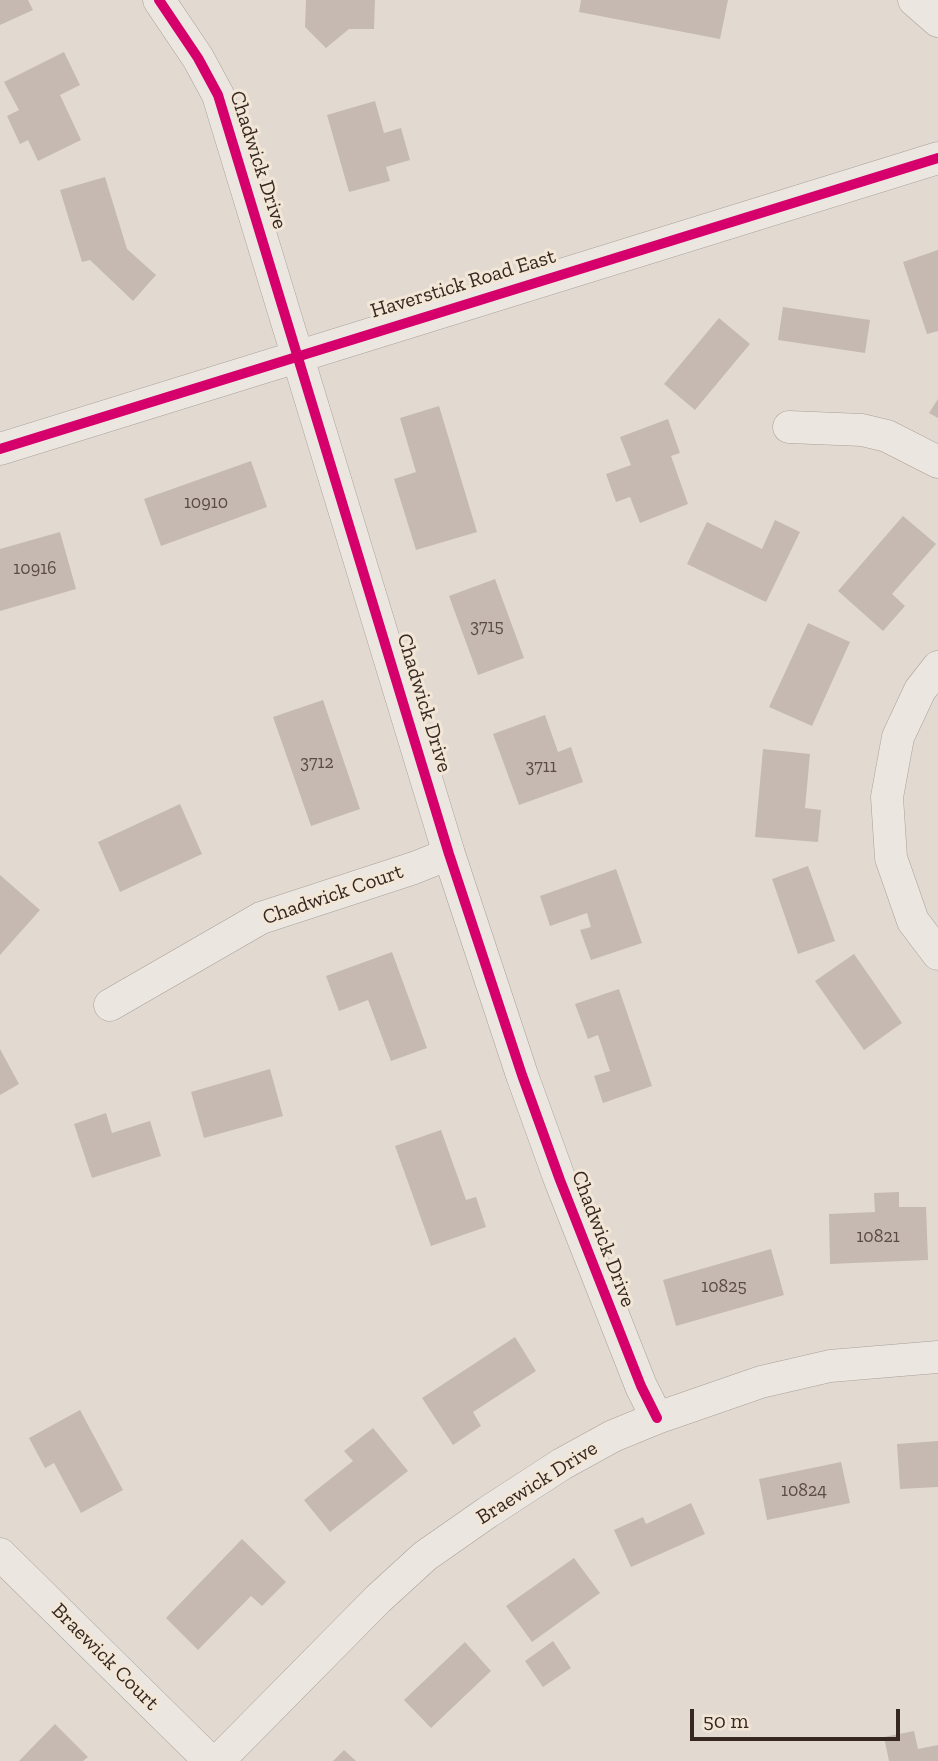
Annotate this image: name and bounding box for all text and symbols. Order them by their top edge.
street label: Chadwick Drive [224,88,292,232]
street label: Haverstick Road East [367,244,559,324]
house number: 10910 [184,492,228,514]
house number: 10916 [13,558,57,580]
house number: 3715 [470,616,504,638]
street label: Chadwick Drive [391,631,457,775]
house number: 3712 [300,752,334,774]
house number: 3711 [525,756,557,778]
street label: Chadwick Court [259,859,407,931]
street label: Chadwick Drive [566,1167,640,1311]
house number: 10821 [856,1226,900,1248]
house number: 10825 [701,1276,747,1298]
street label: Braewick Drive [472,1436,602,1530]
house number: 10824 [781,1480,827,1502]
street label: Braewick Court [46,1598,164,1716]
scale bar [693,1694,903,1738]
text: 50 m [703,1708,749,1733]

